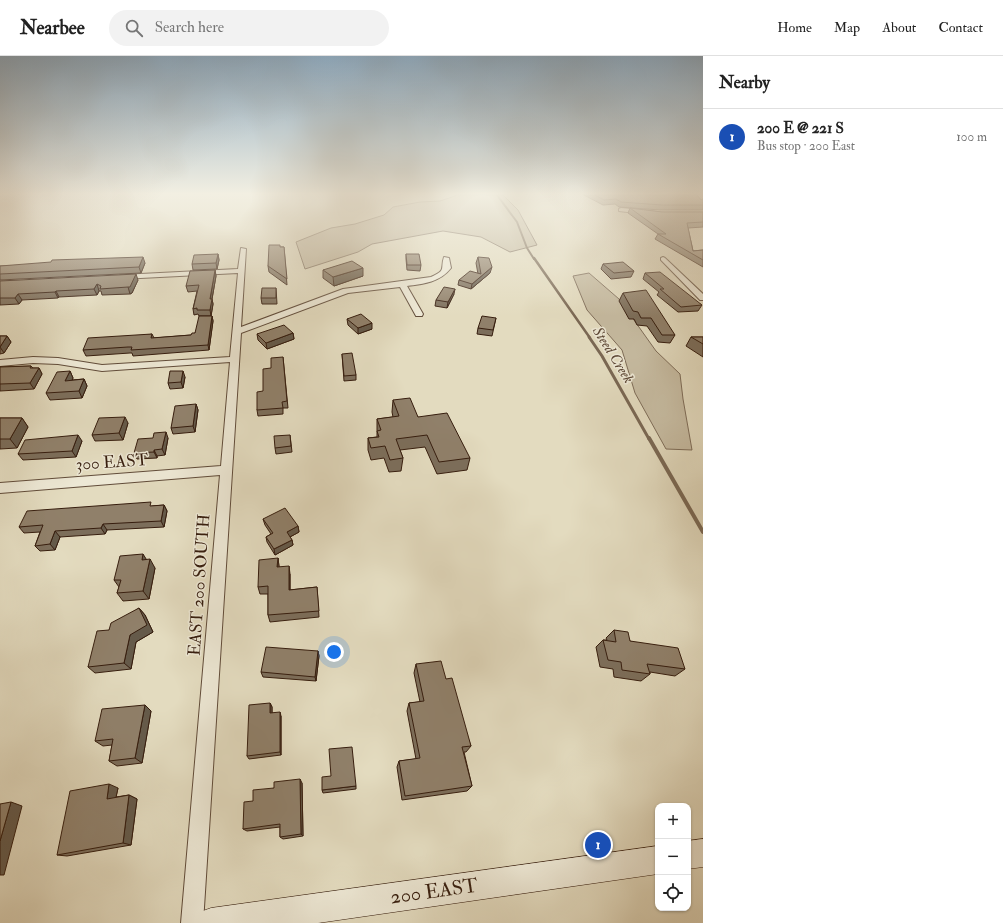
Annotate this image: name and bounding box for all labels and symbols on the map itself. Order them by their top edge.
water label: Steed Creek [588,322,638,387]
street label: 300 EAST [75,449,149,475]
street label: EAST 200 SOUTH [184,513,214,657]
your location [324,642,344,662]
pin: 1 [585,830,611,860]
street label: 200 EAST [389,872,479,909]

